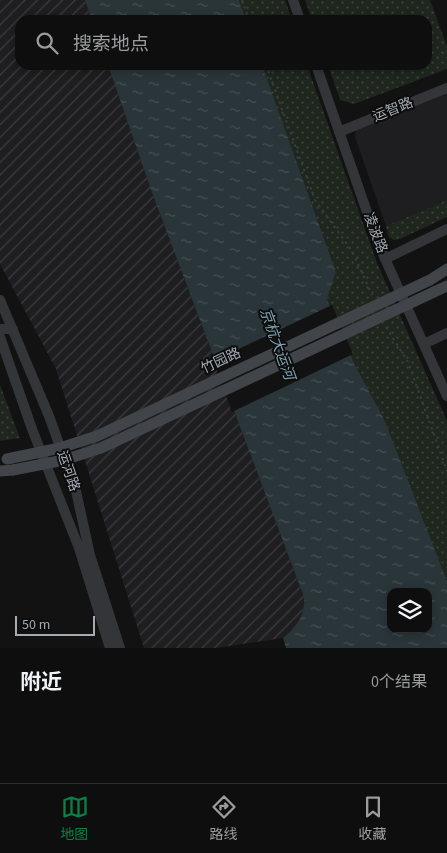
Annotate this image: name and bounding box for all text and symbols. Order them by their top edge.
search box [15,15,432,70]
icon: search [33,29,61,57]
text: 搜索地点 [73,31,149,58]
street label: 运智路 [370,93,416,127]
street label: 凌波路 [358,210,392,256]
water label: 京杭大运河 [254,305,301,386]
street label: 竹园路 [198,343,244,379]
street label: 运河路 [52,448,84,494]
map controls [387,588,432,633]
button: layers [387,588,432,633]
scale bar [15,613,95,636]
text: 50 m [22,615,50,635]
text: 附近 [20,667,62,697]
text: 0个结果 [371,671,427,693]
tab: 地图 [61,793,89,845]
tab: 路线 [210,793,238,845]
tab: 收藏 [359,793,387,845]

